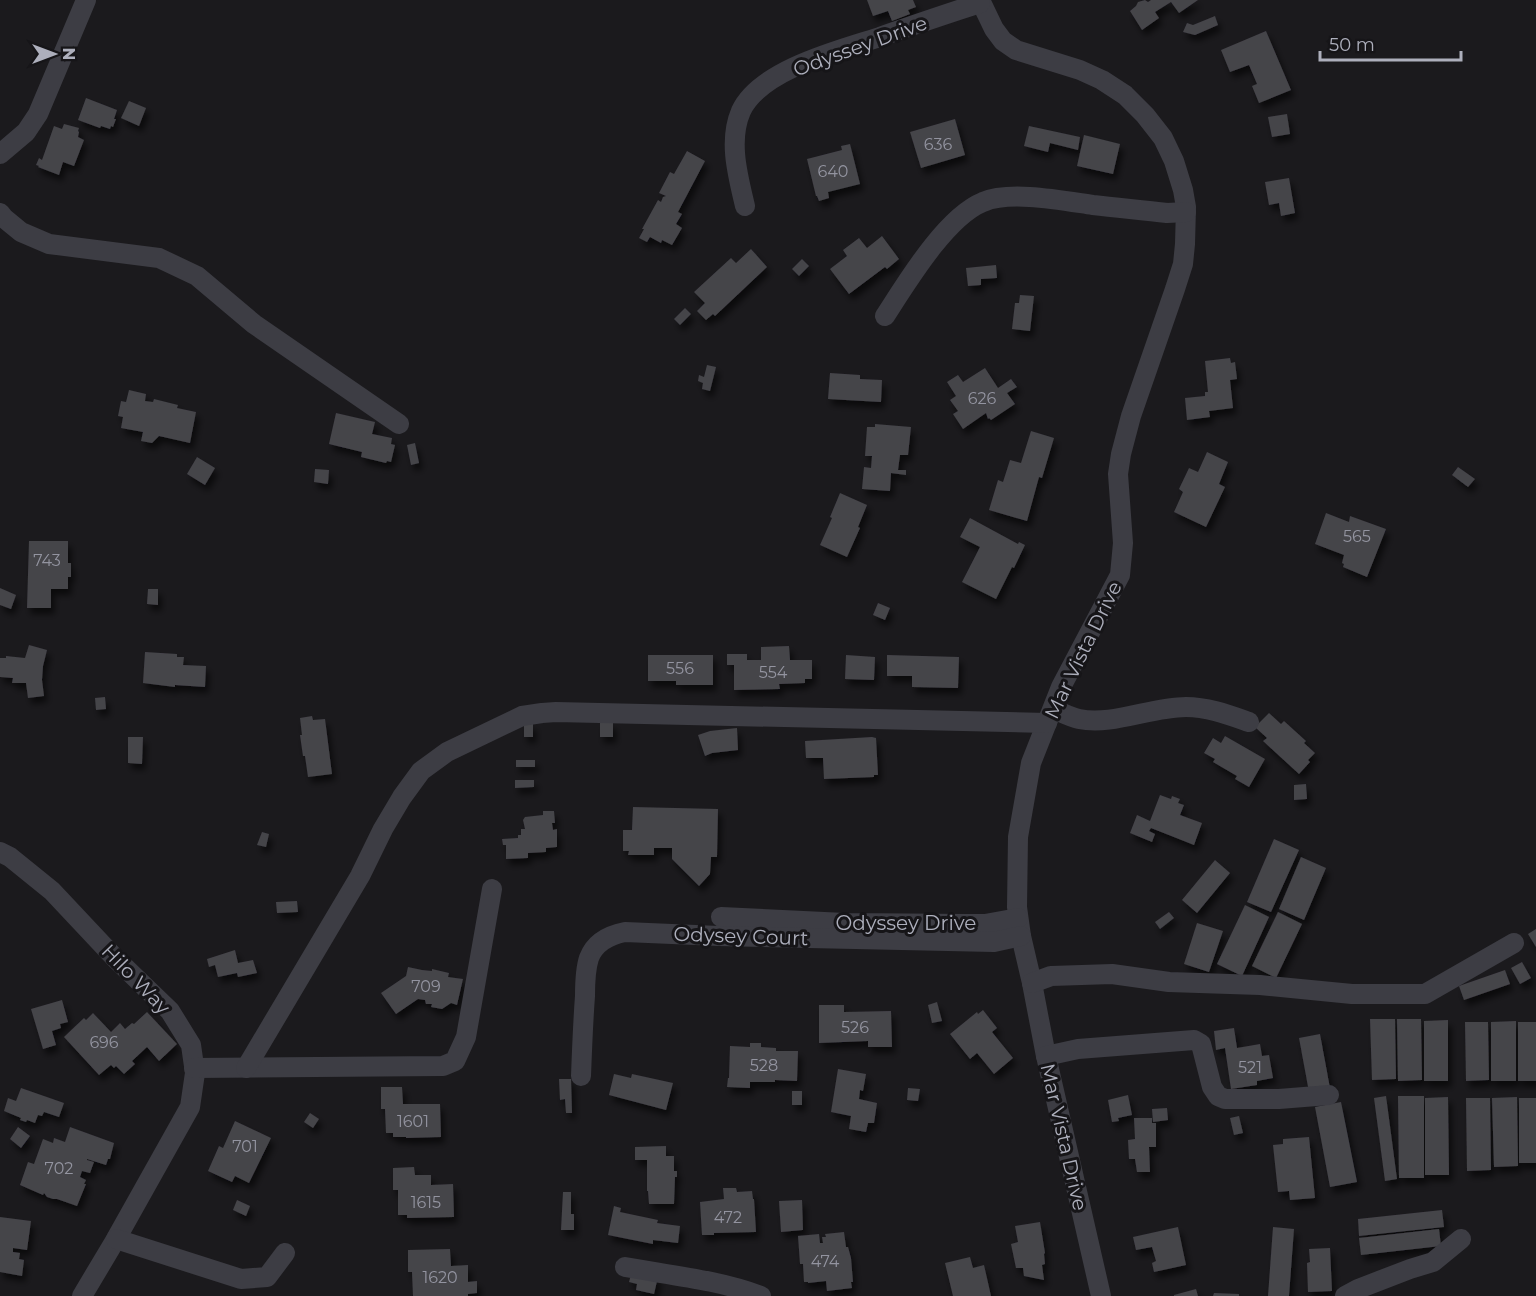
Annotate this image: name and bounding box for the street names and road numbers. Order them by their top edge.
street label: Odyssey Drive [790,11,930,81]
street label: Mar Vista Drive [1039,577,1127,723]
street label: Odyssey Drive [836,911,976,935]
street label: Odysey Court [673,922,809,950]
street label: Hilo Way [97,939,175,1019]
street label: Mar Vista Drive [1035,1061,1093,1213]

